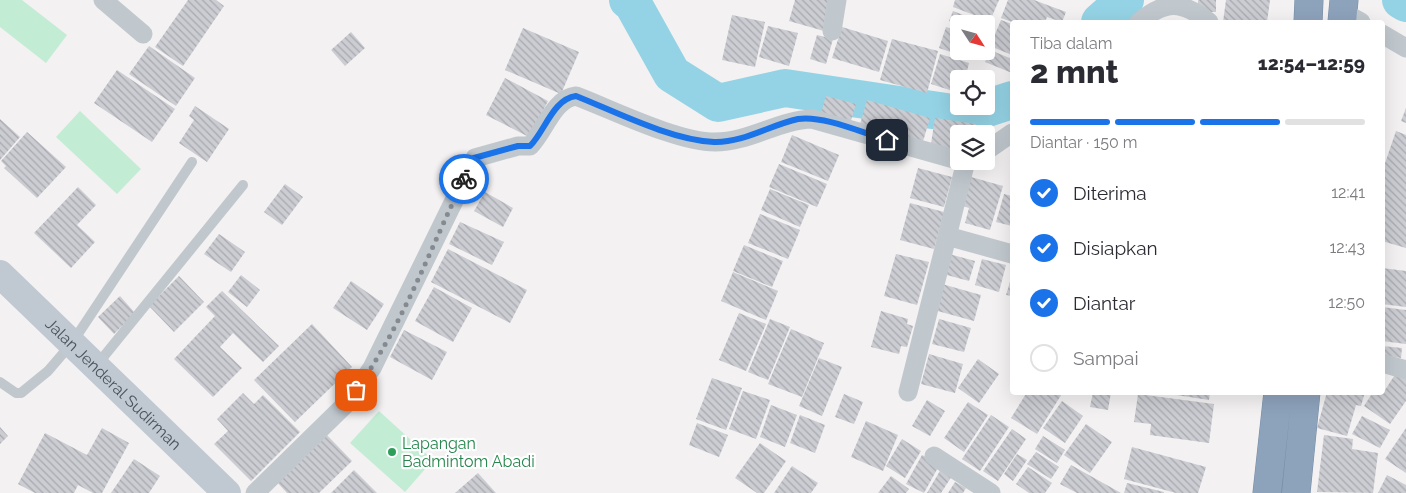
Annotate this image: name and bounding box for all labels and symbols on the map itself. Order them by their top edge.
north arrow [950,15,995,60]
pin [866,119,908,161]
courier [439,154,489,204]
street label: Jalan Jenderal Sudirman [41,314,185,454]
pin [335,369,377,411]
place label: Lapangan Badmintom Abadi [402,434,535,471]
marker: Lapangan Badmintom Abadi [386,446,398,458]

